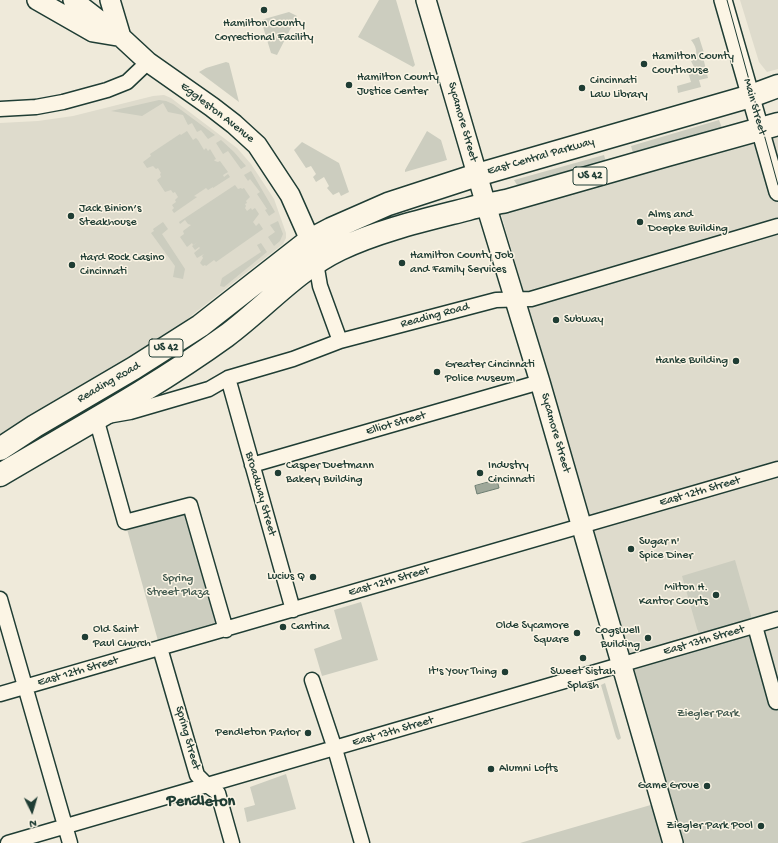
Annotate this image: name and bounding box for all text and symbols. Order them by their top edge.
marker: Hamilton County Correctional Facility [259,5,269,15]
place label: Hamilton County Correctional Facility [215,17,313,45]
place label: Hamilton County Courthouse [652,50,734,78]
marker: Hamilton County Courthouse [639,59,649,69]
place label: Hamilton County Justice Center [357,71,439,99]
place label: Cincinnati Law Library [590,74,648,102]
street label: Main Street [739,77,769,137]
street label: Eggleston Avenue [177,80,257,146]
marker: Hamilton County Justice Center [344,80,354,90]
street label: Sycamore Street [444,80,480,164]
marker: Cincinnati Law Library [577,83,587,93]
street label: East Central Parkway [486,135,596,179]
road number: US 42 [573,167,607,185]
place label: Jack Binion’s Steakhouse [79,202,141,230]
place label: Alms and Doepke Building [648,208,728,236]
marker: Jack Binion’s Steakhouse [66,211,76,221]
marker: Alms and Doepke Building [635,217,645,227]
place label: Hamilton County Job and Family Services [410,249,514,277]
place label: Hard Rock Casino Cincinnati [80,251,165,279]
marker: Hamilton County Job and Family Services [397,258,407,268]
marker: Hard Rock Casino Cincinnati [67,260,77,270]
street label: Reading Road [399,300,471,332]
place label: Subway [564,313,603,327]
marker: Subway [551,315,561,325]
road number: US 42 [149,339,183,357]
place label: Hanke Building [655,354,728,368]
marker: Hanke Building [731,356,741,366]
place label: Greater Cincinnati Police Museum [445,358,535,386]
street label: Reading Road [75,359,143,407]
marker: Greater Cincinnati Police Museum [432,367,442,377]
street label: Sycamore Street [537,391,573,475]
street label: Elliot Street [365,409,427,439]
street label: Broadway Street [241,450,279,538]
place label: Casper Duetmann Bakery Building [286,459,374,487]
place label: Industry Cincinnati [488,459,535,487]
marker: Casper Duetmann Bakery Building [273,468,283,478]
marker: Industry Cincinnati [475,468,485,478]
street label: East 12th Street [658,474,742,510]
place label: Sugar n' Spice Diner [639,535,693,563]
marker: Sugar n' Spice Diner [626,544,636,554]
street label: East 12th Street [347,564,431,600]
place label: Lucius Q [267,570,305,584]
park label: Spring Street Plaza [147,572,209,600]
marker: Lucius Q [308,572,318,582]
place label: Milton H. Kantor Courts [639,581,708,609]
marker: Milton H. Kantor Courts [711,590,721,600]
place label: Olde Sycamore Square [496,619,569,647]
place label: Cantina [291,620,330,634]
marker: Cantina [278,622,288,632]
place label: Old Saint Paul Church [93,623,151,651]
street label: East 13th Street [662,623,746,659]
place label: Cogswell Building [595,624,640,652]
marker: Olde Sycamore Square [572,628,582,638]
marker: Old Saint Paul Church [80,632,90,642]
marker: Cogswell Building [643,633,653,643]
marker: Sweet Sistah Splash [578,653,588,663]
street label: East 12th Street [36,654,120,690]
place label: It's Your Thing [428,665,497,679]
place label: Sweet Sistah Splash [550,665,616,693]
marker: It's Your Thing [500,667,510,677]
street label: Spring Street [171,704,203,772]
park label: Ziegler Park [677,707,739,721]
street label: East 13th Street [351,714,435,750]
place label: Pendleton Parlor [215,726,300,740]
marker: Pendleton Parlor [303,728,313,738]
place label: Alumni Lofts [499,762,558,776]
marker: Alumni Lofts [486,764,496,774]
place label: Game Grove [638,779,699,793]
marker: Game Grove [702,781,712,791]
north arrow [12,791,52,831]
district label: Pendleton [167,793,235,813]
text: N [29,817,37,829]
place label: Ziegler Park Pool [666,819,753,833]
marker: Ziegler Park Pool [756,821,766,831]

